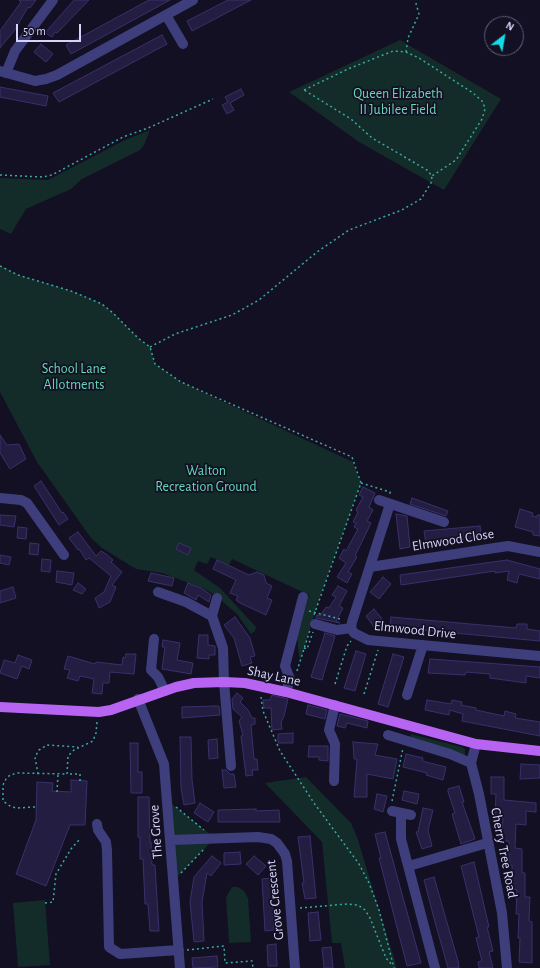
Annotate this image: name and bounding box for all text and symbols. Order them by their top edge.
scale bar [18,16,83,42]
north arrow [484,16,524,56]
text: N [504,19,516,33]
text: 50 m [23,25,46,37]
park label: Queen Elizabeth II Jubilee Field [353,86,443,118]
park label: School Lane Allotments [42,361,106,394]
park label: Walton Recreation Ground [155,463,257,496]
street label: Elmwood Close [411,525,495,555]
street label: Elmwood Drive [373,617,457,643]
street label: Shay Lane [246,662,302,690]
street label: The Grove [146,804,166,860]
street label: Cherry Tree Road [487,806,521,900]
street label: Grove Crescent [262,859,288,941]

